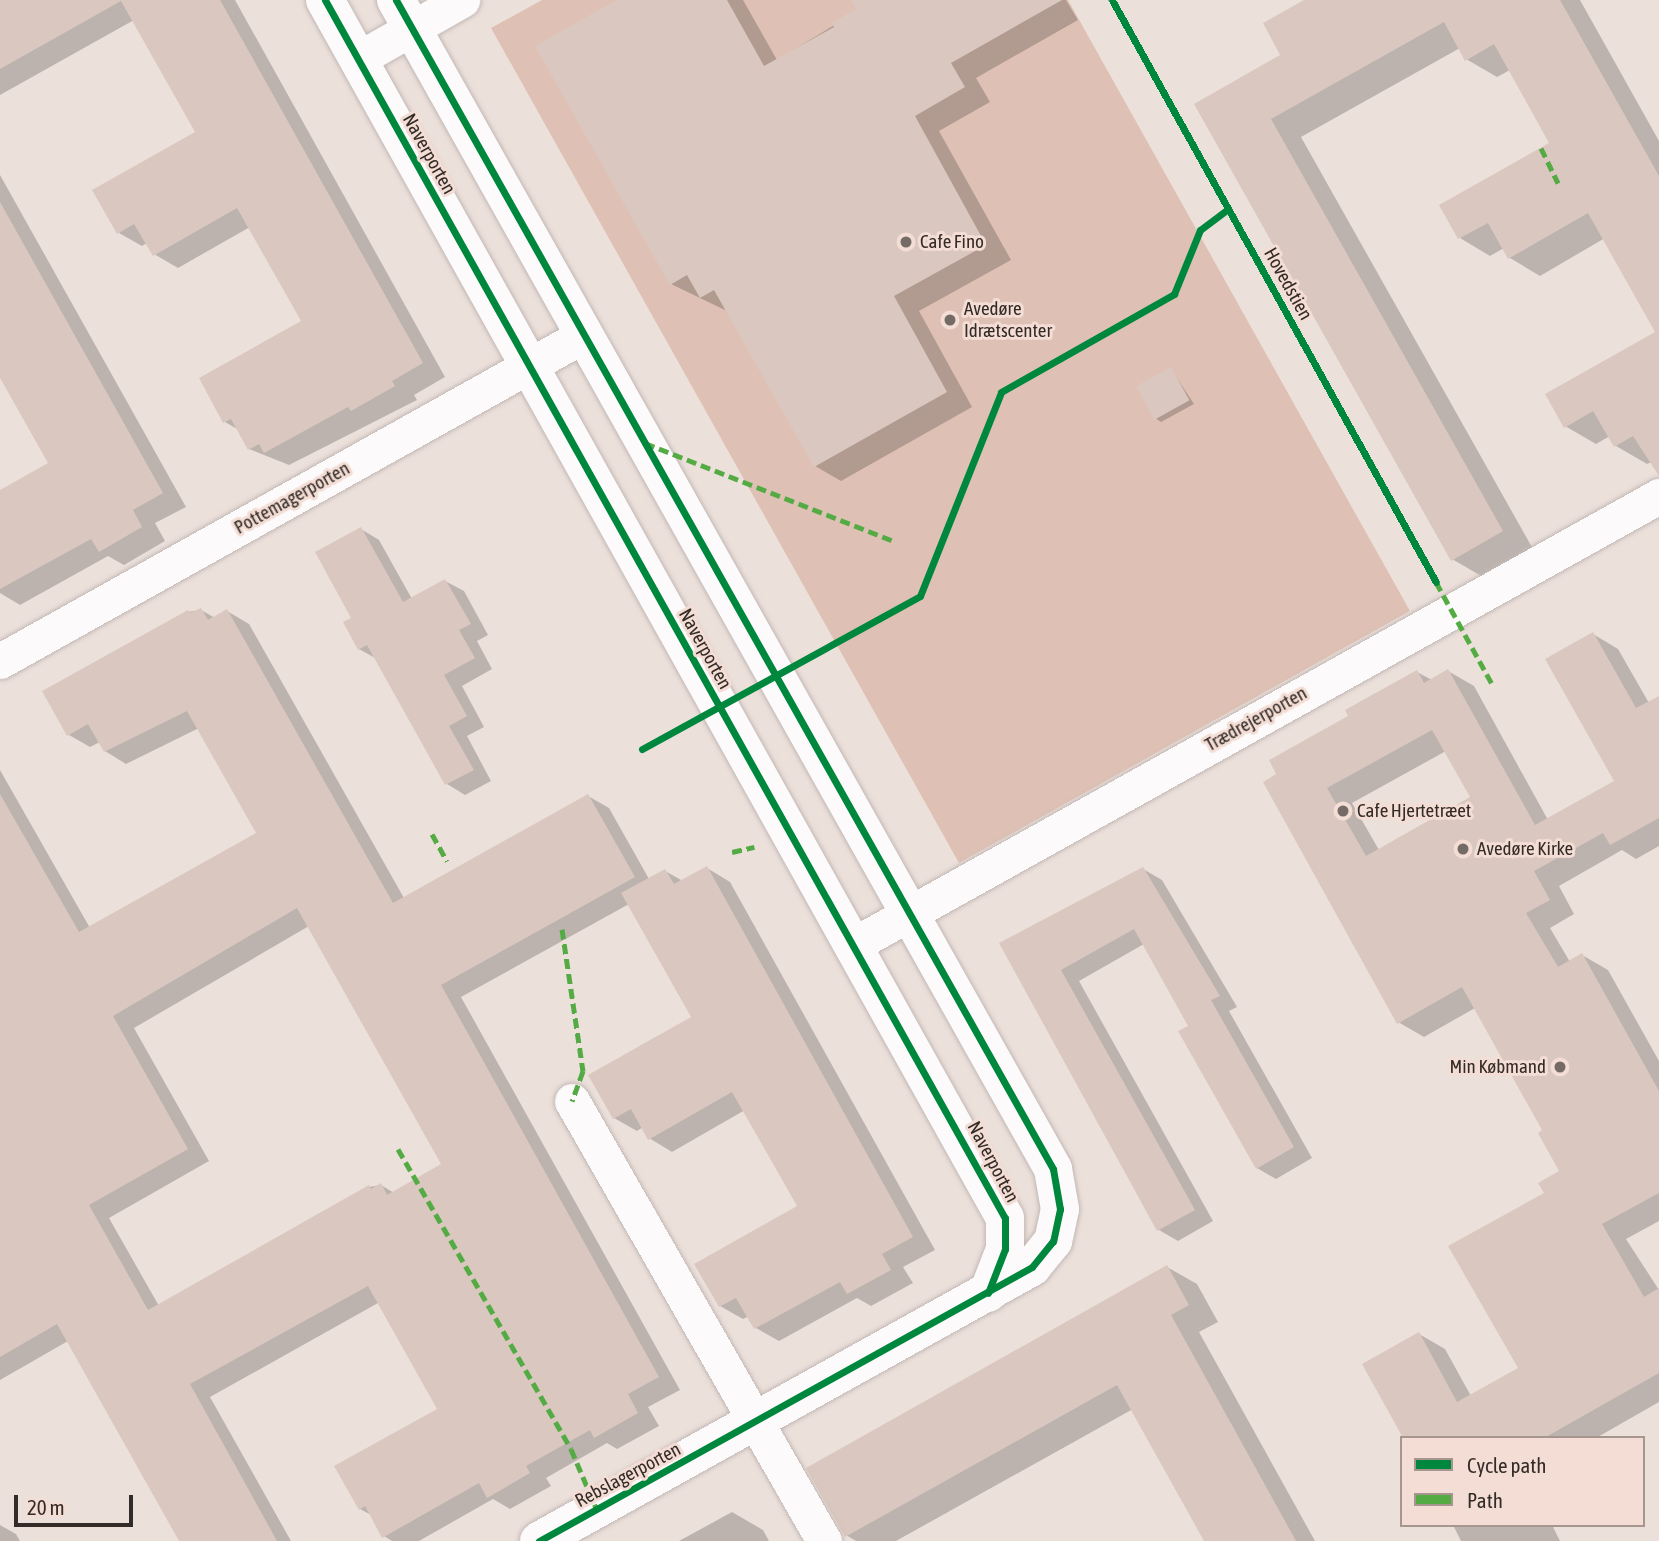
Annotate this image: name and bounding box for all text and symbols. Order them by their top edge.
street label: Naverporten [398,110,460,198]
place label: Cafe Fino [920,231,984,253]
marker: Cafe Fino [898,234,914,250]
street label: Hovedstien [1259,244,1317,324]
place label: Avedøre Idrætscenter [964,298,1052,342]
marker: Avedøre Idrætscenter [942,312,958,328]
street label: Pottemagerporten [230,457,354,539]
street label: Naverporten [674,605,736,693]
street label: Trædrejerporten [1201,682,1311,756]
place label: Cafe Hjertetræet [1357,800,1471,822]
marker: Cafe Hjertetræet [1335,803,1351,819]
place label: Avedøre Kirke [1477,838,1573,860]
marker: Avedøre Kirke [1455,841,1471,857]
place label: Min Købmand [1449,1056,1546,1078]
marker: Min Købmand [1552,1059,1568,1075]
street label: Naverporten [962,1118,1024,1206]
legend [1400,1436,1645,1527]
street label: Rebslagerporten [571,1438,685,1512]
text: Cycle path [1467,1453,1546,1477]
scale bar [18,1482,136,1526]
text: Path [1467,1488,1503,1512]
text: 20 m [27,1495,65,1519]

